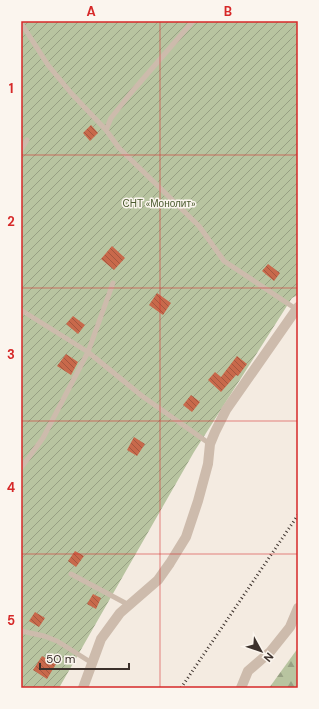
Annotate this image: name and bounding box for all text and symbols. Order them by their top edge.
text: A [86,3,96,20]
text: B [224,3,232,20]
text: 1 [9,80,13,97]
park label: СНТ «Монолит» [122,197,196,210]
text: 2 [7,213,15,230]
text: 3 [7,346,15,363]
text: 4 [7,479,15,496]
text: 5 [7,612,15,629]
north arrow [241,631,281,671]
scale bar [40,645,129,671]
text: N [261,650,277,665]
text: 50 m [46,651,75,667]

